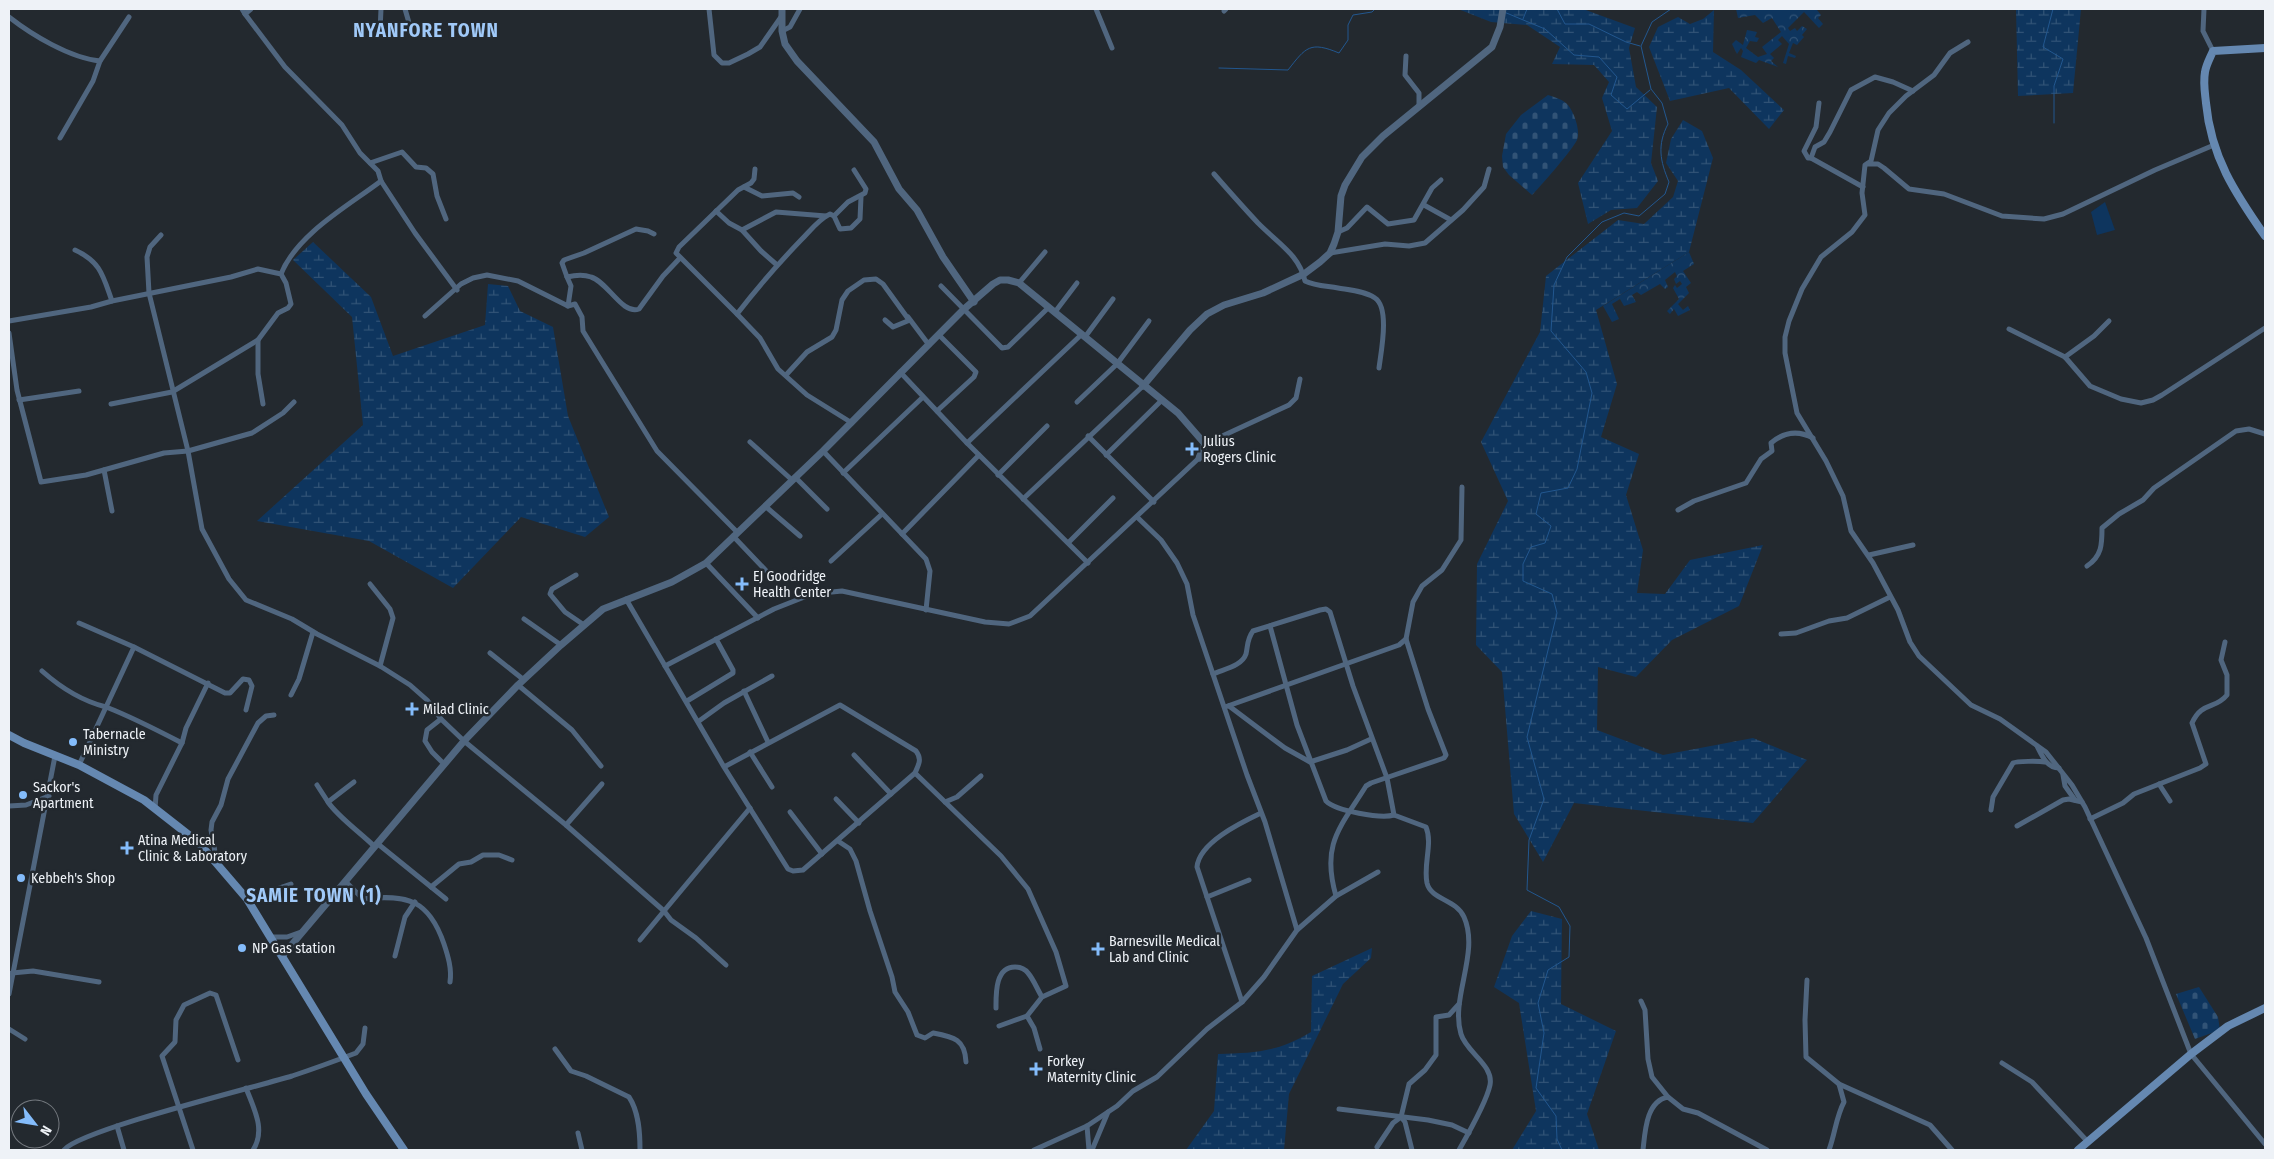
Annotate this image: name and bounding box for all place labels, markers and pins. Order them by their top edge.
place label: Julius Rogers Clinic [1203,433,1276,466]
marker: Julius Rogers Clinic [1185,442,1199,456]
place label: EJ Goodridge Health Center [753,568,831,601]
marker: EJ Goodridge Health Center [735,577,749,591]
place label: Milad Clinic [423,701,489,718]
marker: Milad Clinic [405,702,419,716]
place label: Tabernacle Ministry [83,726,146,759]
marker: Tabernacle Ministry [67,736,79,748]
place label: Sackor's Apartment [33,779,94,812]
marker: Sackor's Apartment [17,789,29,801]
place label: Atina Medical Clinic & Laboratory [138,832,248,865]
marker: Atina Medical Clinic & Laboratory [120,841,134,855]
place label: Kebbeh's Shop [31,870,115,887]
marker: Kebbeh's Shop [15,872,27,884]
place label: Barnesville Medical Lab and Clinic [1109,933,1220,966]
place label: NP Gas station [252,940,335,957]
marker: NP Gas station [236,942,248,954]
marker: Barnesville Medical Lab and Clinic [1091,942,1105,956]
place label: Forkey Maternity Clinic [1047,1053,1136,1086]
marker: Forkey Maternity Clinic [1029,1062,1043,1076]

